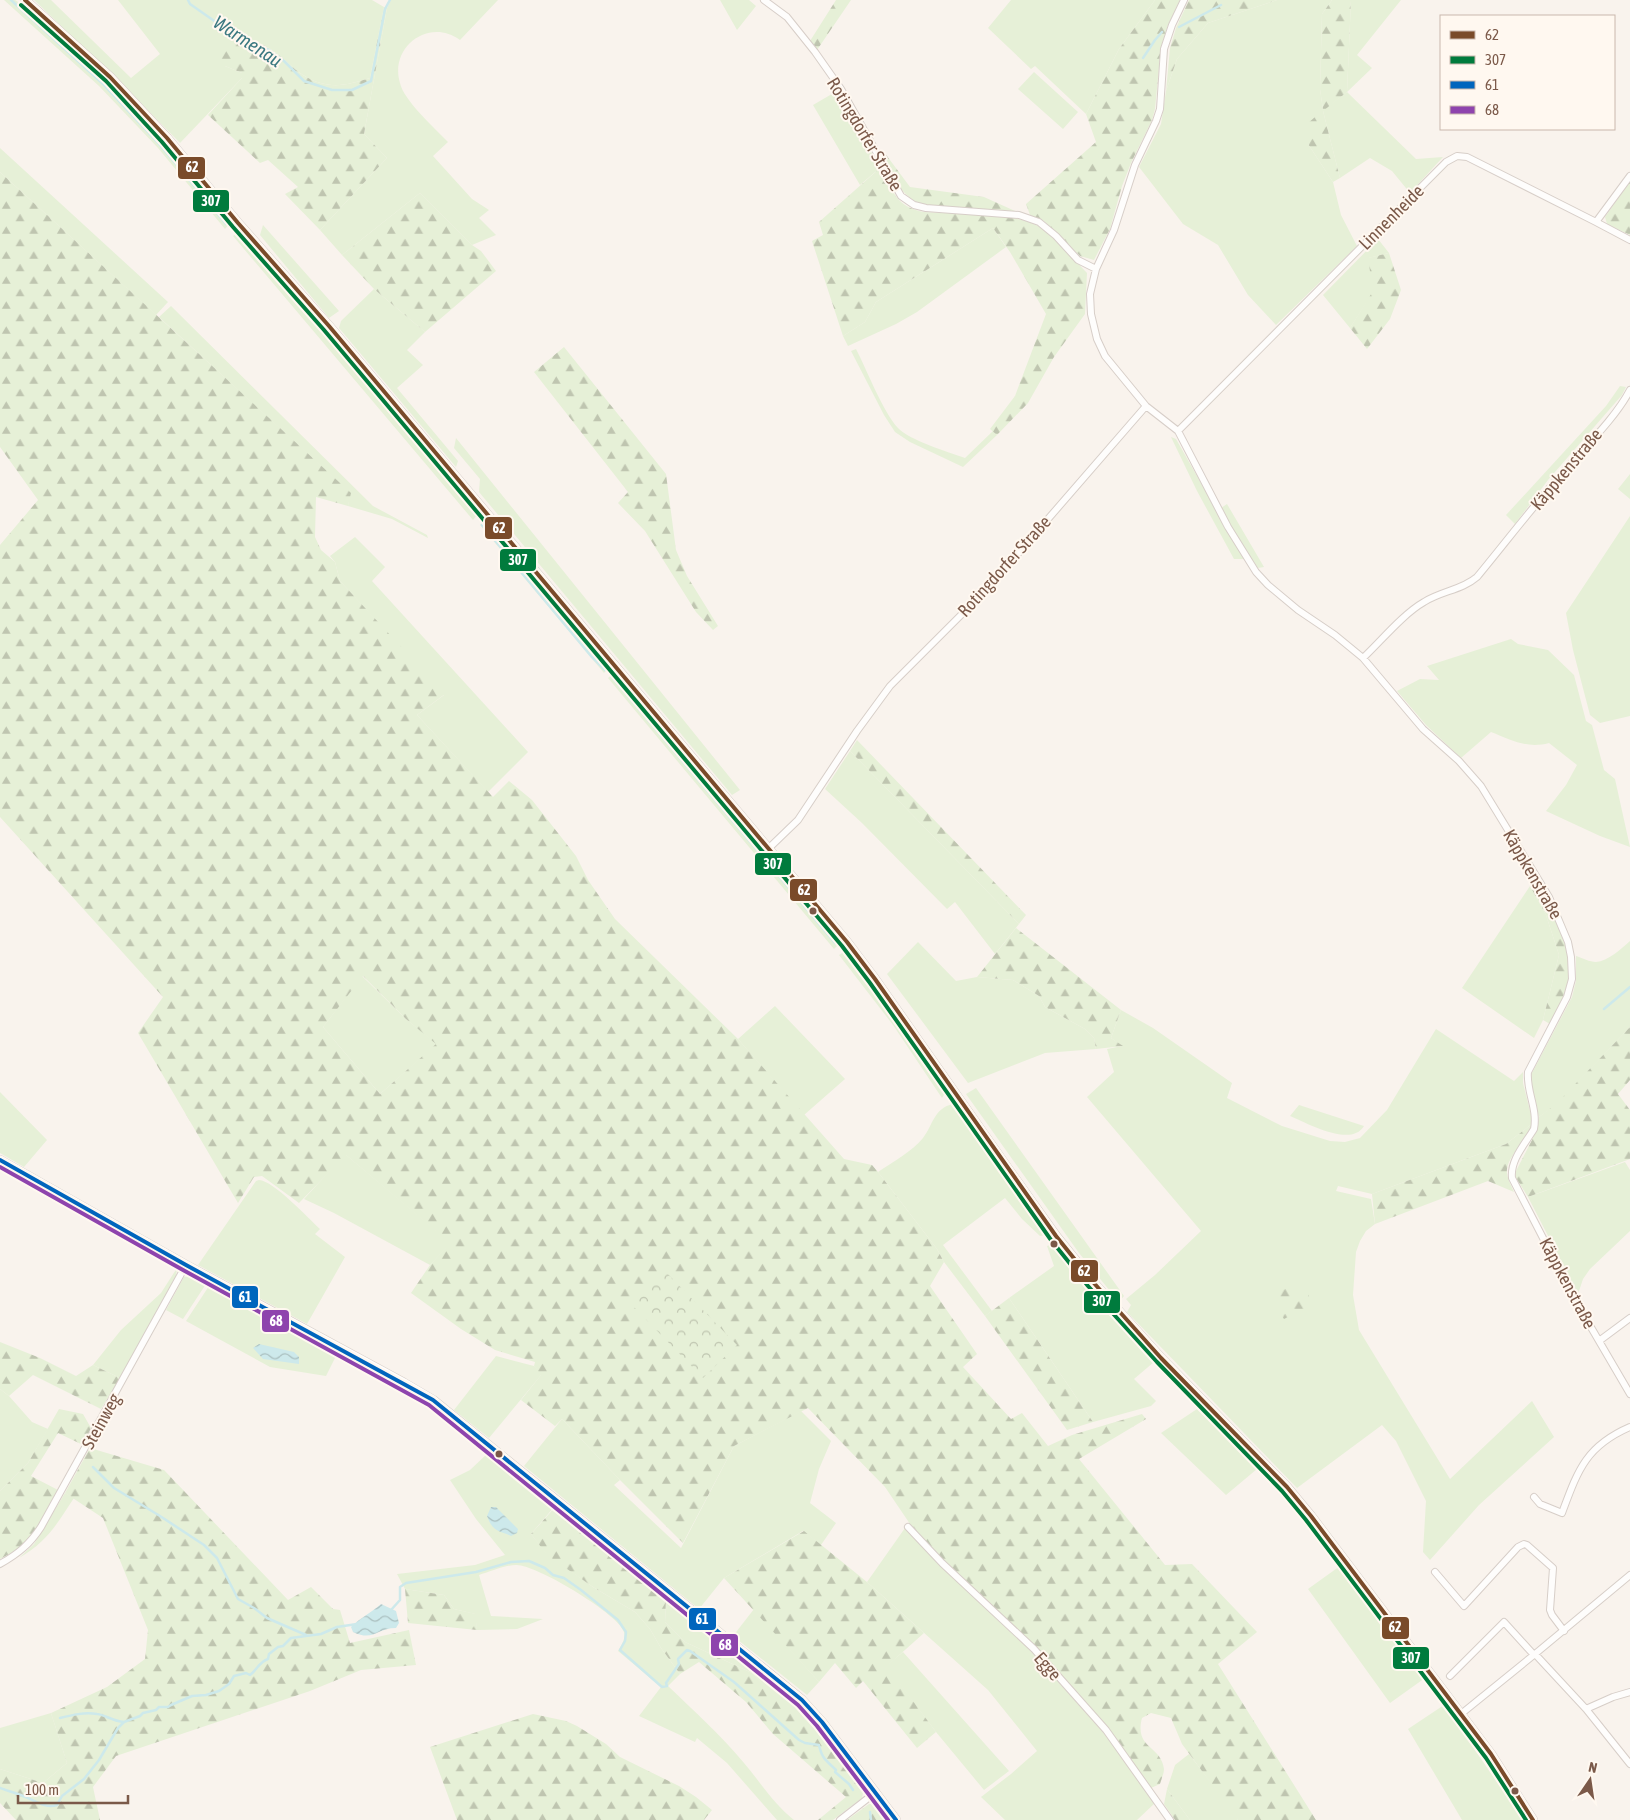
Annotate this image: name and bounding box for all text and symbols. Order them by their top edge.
water label: Warmenau [210,11,286,71]
legend [1440,15,1615,130]
text: 62 [1485,26,1499,43]
text: 307 [1485,51,1506,68]
street label: Rotingdorfer Straße [823,73,907,195]
text: 61 [1485,76,1499,93]
text: 68 [1485,101,1499,118]
line badge: 62 [177,156,206,180]
text: 62 [185,159,199,175]
street label: Linnenheide [1354,180,1428,254]
line badge: 307 [192,189,230,213]
text: 307 [201,193,221,209]
street label: Käppkenstraße [1526,424,1606,514]
street label: Rotingdorfer Straße [953,511,1055,621]
line badge: 62 [484,516,513,540]
text: 62 [492,520,506,536]
line badge: 307 [499,548,537,572]
text: 307 [508,552,528,568]
street label: Käppkenstraße [1499,826,1567,922]
line badge: 307 [754,852,792,876]
text: 307 [763,856,783,872]
line badge: 62 [789,878,818,902]
text: 62 [797,882,811,898]
unlabelled marker [808,906,818,916]
street label: Käppkenstraße [1535,1234,1601,1332]
unlabelled marker [1049,1239,1059,1249]
line badge: 62 [1070,1259,1099,1283]
text: 62 [1077,1263,1091,1279]
line badge: 61 [231,1285,259,1309]
text: 61 [238,1289,252,1305]
line badge: 307 [1083,1290,1121,1314]
text: 307 [1092,1293,1112,1309]
line badge: 68 [261,1309,290,1333]
text: 68 [269,1313,283,1329]
street label: Steinweg [77,1389,125,1452]
unlabelled marker [494,1449,504,1459]
line badge: 61 [688,1607,717,1631]
text: 61 [695,1611,709,1627]
line badge: 62 [1381,1616,1410,1640]
text: 62 [1388,1619,1402,1635]
line badge: 68 [710,1633,739,1657]
text: 68 [718,1637,732,1653]
line badge: 307 [1392,1646,1430,1670]
street label: Egge [1030,1648,1066,1684]
text: 307 [1401,1650,1421,1666]
north arrow [1565,1755,1615,1805]
text: N [1587,1759,1599,1776]
scale bar [18,1772,128,1804]
text: 100 m [25,1781,59,1798]
unlabelled marker [1510,1786,1520,1796]

